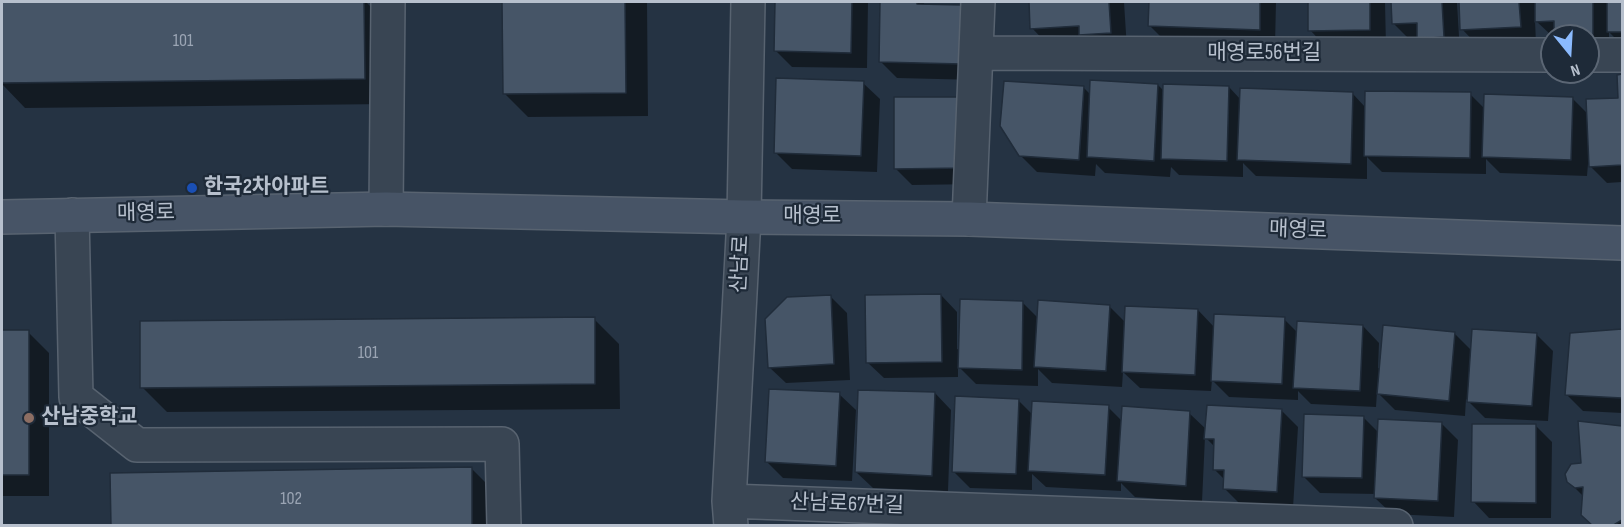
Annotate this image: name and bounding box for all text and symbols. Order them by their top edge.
north arrow [1540,24,1600,84]
house number: 101 [173,30,193,52]
street label: 매영로56번길 [1207,41,1321,67]
text: N [1568,59,1582,80]
place label: 한국2차아파트 [204,175,329,201]
marker: 한국2차아파트 [185,181,199,195]
street label: 매영로 [117,201,175,227]
street label: 매영로 [783,204,841,230]
street label: 매영로 [1269,217,1327,245]
street label: 산남로 [727,234,755,294]
house number: 101 [358,342,378,364]
place label: 산남중학교 [41,405,138,431]
marker: 산남중학교 [22,411,36,425]
house number: 102 [280,488,302,510]
street label: 산남로67번길 [789,490,905,520]

